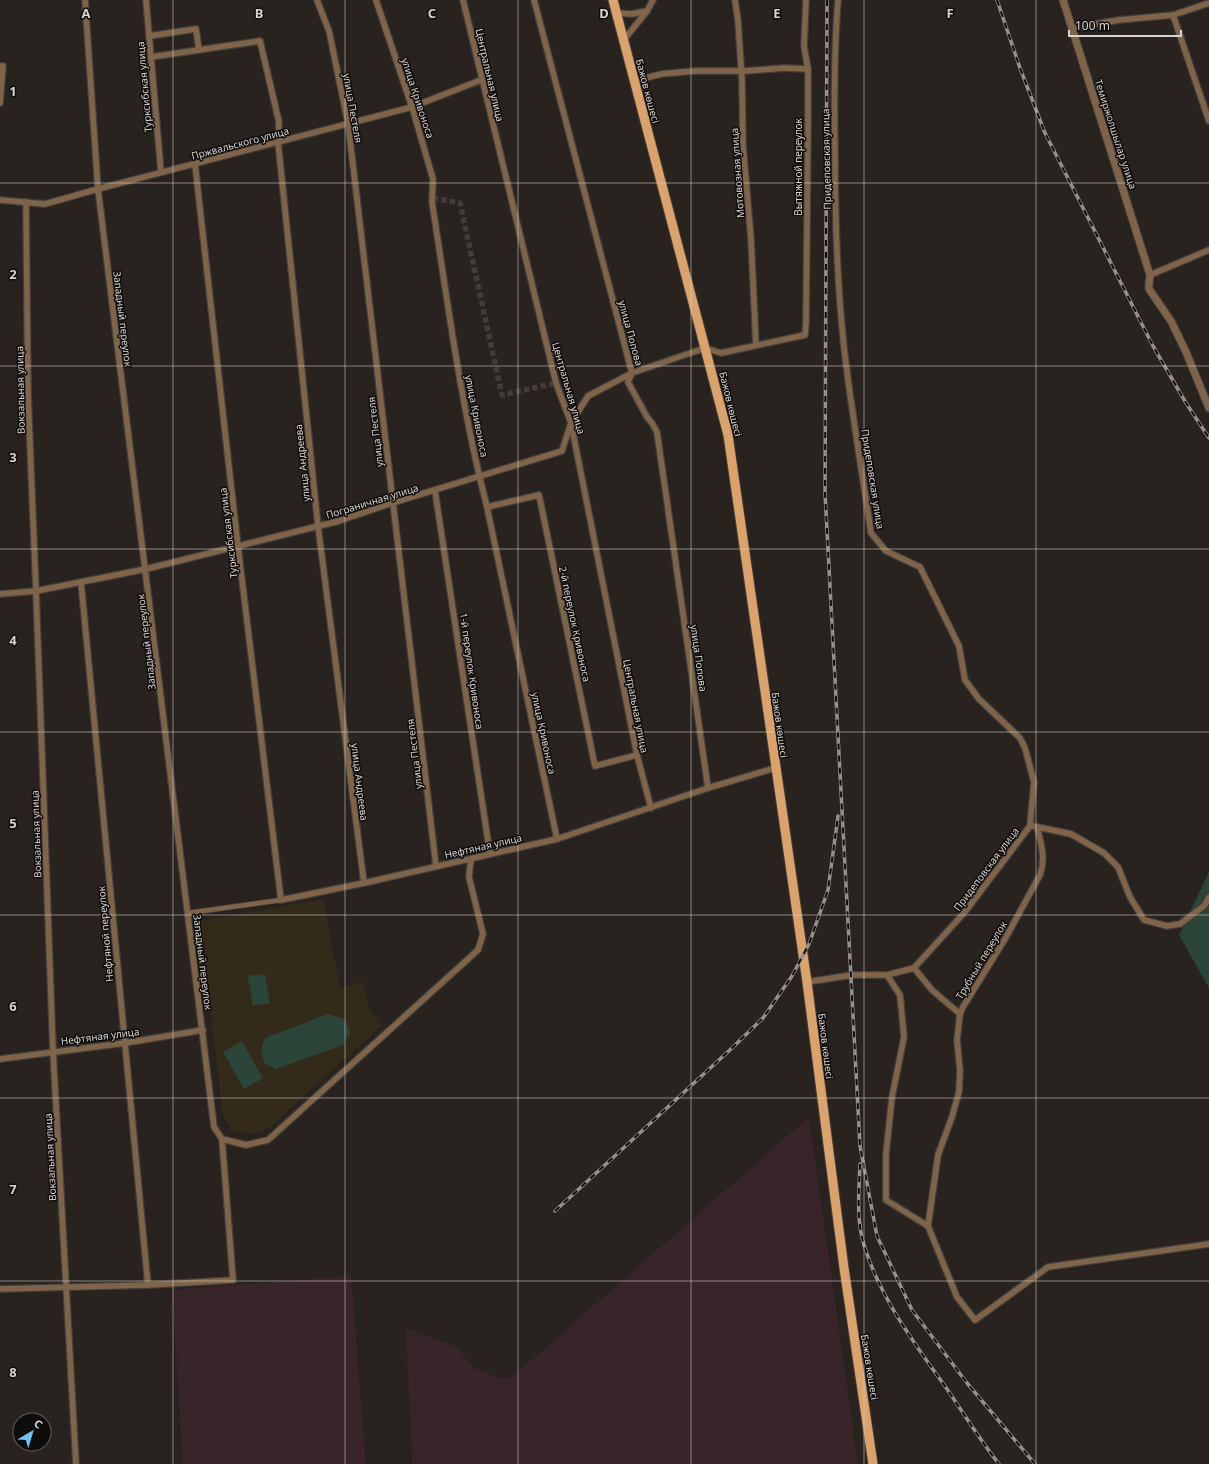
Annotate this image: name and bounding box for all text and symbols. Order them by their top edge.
text: A [82,4,91,22]
text: B [255,4,263,22]
text: C [428,4,436,22]
text: D [599,4,609,22]
text: E [773,4,781,22]
text: F [946,4,954,22]
scale bar [1069,12,1181,38]
text: 100 m [1075,17,1110,34]
street label: Центральная улица [472,27,508,123]
street label: Турксибская улица [133,41,155,133]
street label: улица Кривоноса [398,56,438,140]
street label: Бажов көшесі [633,57,663,125]
street label: улица Пестеля [340,72,366,144]
street label: Темиржолшылар улица [1092,77,1140,191]
text: 1 [9,82,17,100]
street label: Придеповская улица [818,108,834,210]
street label: Вытяжной переулок [791,118,805,216]
street label: Пржвальского улица [190,123,290,163]
street label: Мотовозная улица [727,127,747,219]
text: 2 [9,265,17,283]
street label: Западный переулок [110,270,136,368]
street label: улица Попова [616,299,646,367]
street label: Центральная улица [549,340,589,436]
street label: Вокзальная улица [12,346,28,434]
street label: Бажов көшесі [716,370,746,438]
street label: улица Кривоноса [462,374,492,458]
street label: улица Пестеля [364,396,386,468]
street label: улица Андреева [291,424,313,502]
street label: Придеповская улица [858,428,888,530]
text: 3 [9,448,17,466]
street label: Пограничная улица [324,480,420,522]
street label: Турксибская улица [216,487,240,579]
street label: 2-й переулок Кривоноса [556,565,594,683]
street label: Западный переулок [133,593,159,691]
street label: 1-й переулок Кривоноса [457,612,487,730]
street label: улица Попова [687,624,711,692]
text: 4 [9,631,17,649]
street label: Центральная улица [620,658,652,754]
street label: улица Кривоноса [528,691,560,775]
street label: Бажов көшесі [768,691,792,759]
street label: улица Пестеля [403,718,425,790]
street label: улица Андреева [348,743,372,821]
street label: Вокзальная улица [27,790,45,878]
text: 5 [9,814,17,832]
street label: Придеповская улица [950,824,1022,914]
street label: Нефтяная улица [443,830,523,862]
street label: Нефтяной переулок [94,885,116,982]
street label: Западный переулок [190,913,216,1011]
street label: Трубный переулок [952,918,1010,1002]
text: 6 [9,997,17,1015]
street label: Бажов көшесі [815,1012,837,1080]
street label: Нефтяная улица [60,1024,140,1048]
street label: Вокзальная улица [41,1113,59,1201]
text: 7 [9,1180,17,1198]
street label: Бажов көшесі [858,1333,882,1401]
text: 8 [9,1363,17,1381]
north arrow [12,1412,52,1452]
text: С [31,1416,46,1432]

